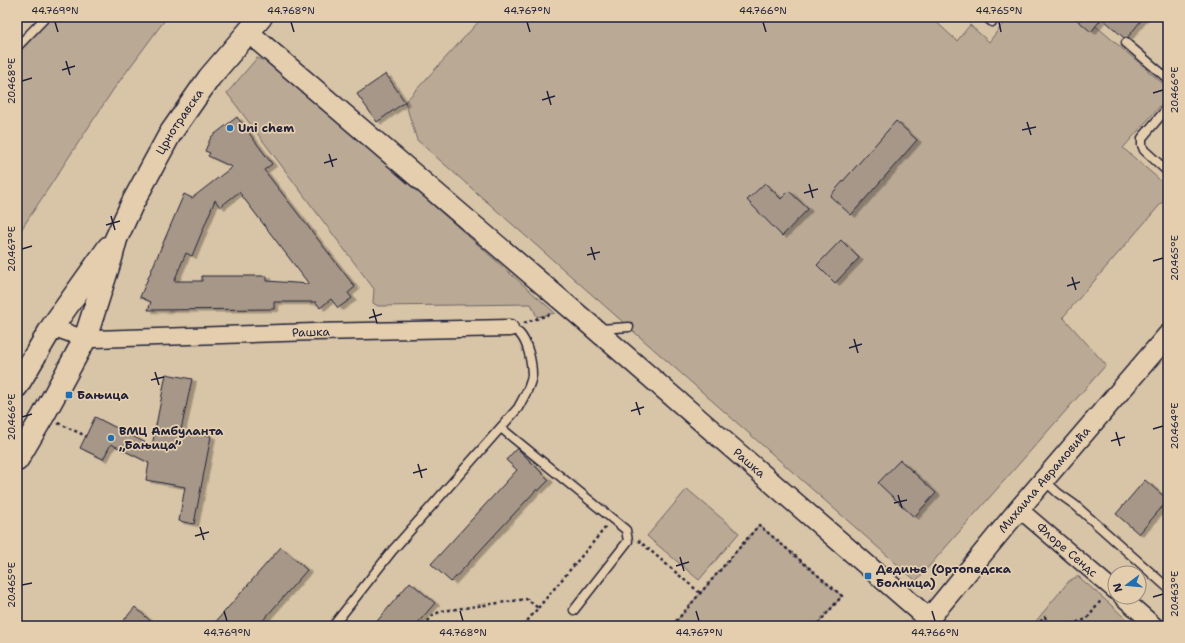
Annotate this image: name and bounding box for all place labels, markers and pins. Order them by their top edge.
place label: Uni chem [238,120,294,136]
marker: Uni chem [225,123,235,133]
place label: Бањица [77,387,129,403]
marker: Бањица [64,390,74,400]
place label: ВМЦ Амбуланта „Бањица” [119,423,224,453]
marker: ВМЦ Амбуланта „Бањица” [106,433,116,443]
place label: Дедиње (Ортопедска Болница) [876,561,1012,591]
marker: Дедиње (Ортопедска Болница) [863,571,873,581]

